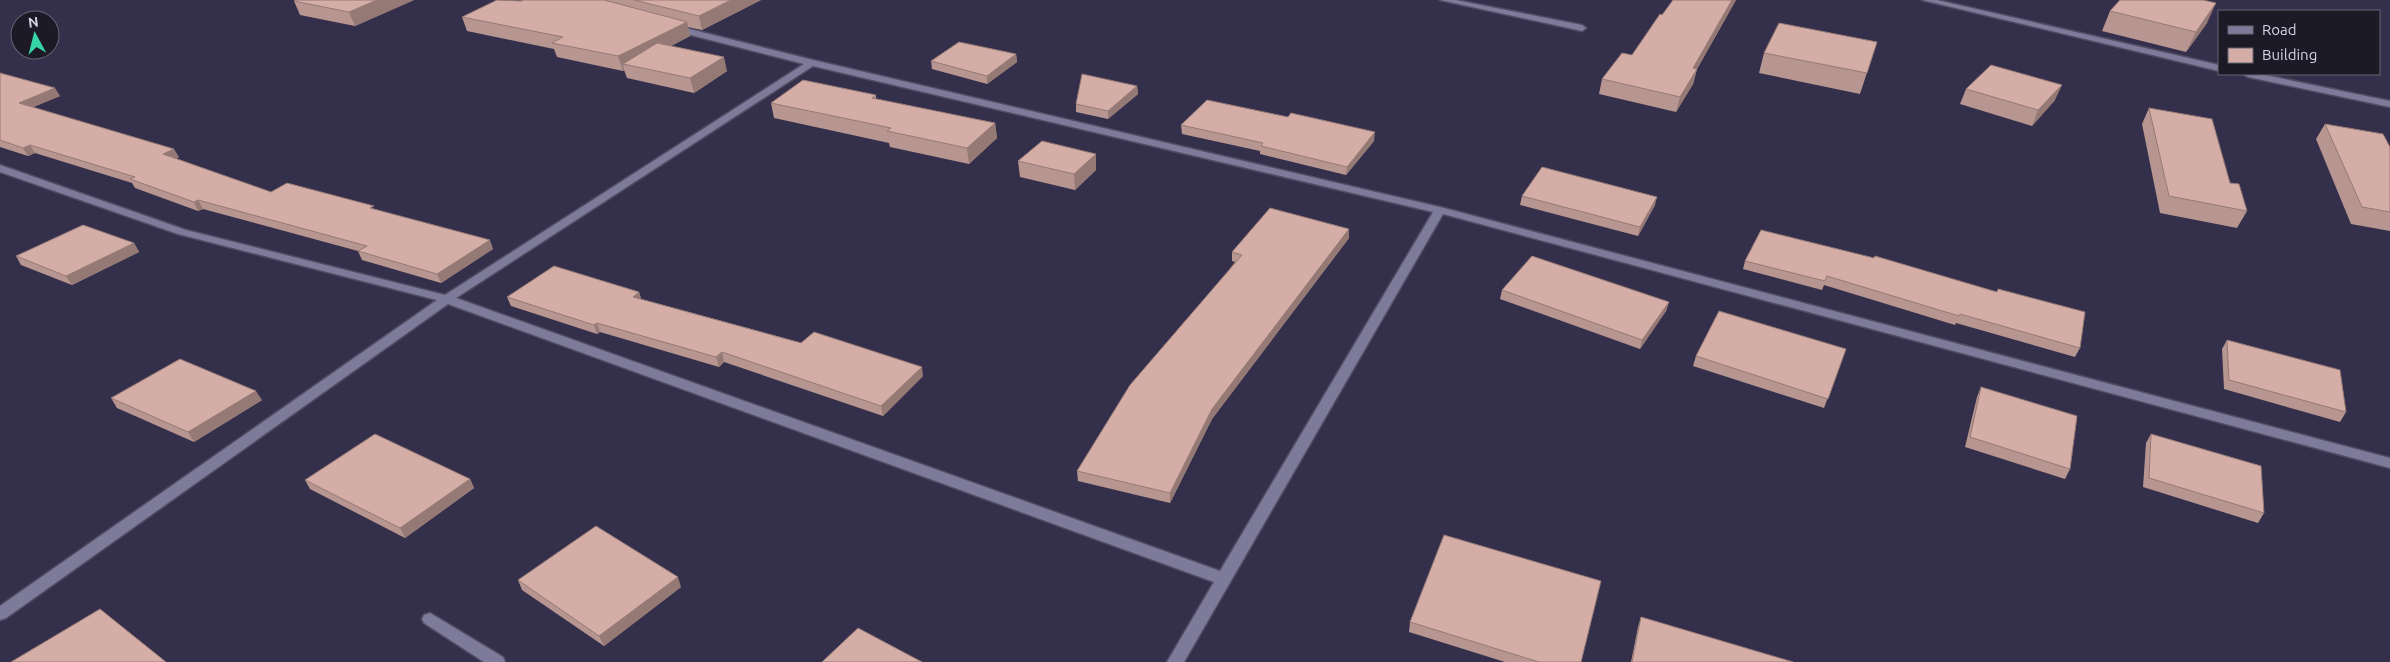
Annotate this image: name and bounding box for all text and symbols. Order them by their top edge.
north arrow [10,10,60,60]
legend [2218,10,2380,75]
text: N [27,14,40,31]
text: Road [2262,21,2297,38]
text: Building [2262,46,2317,63]

